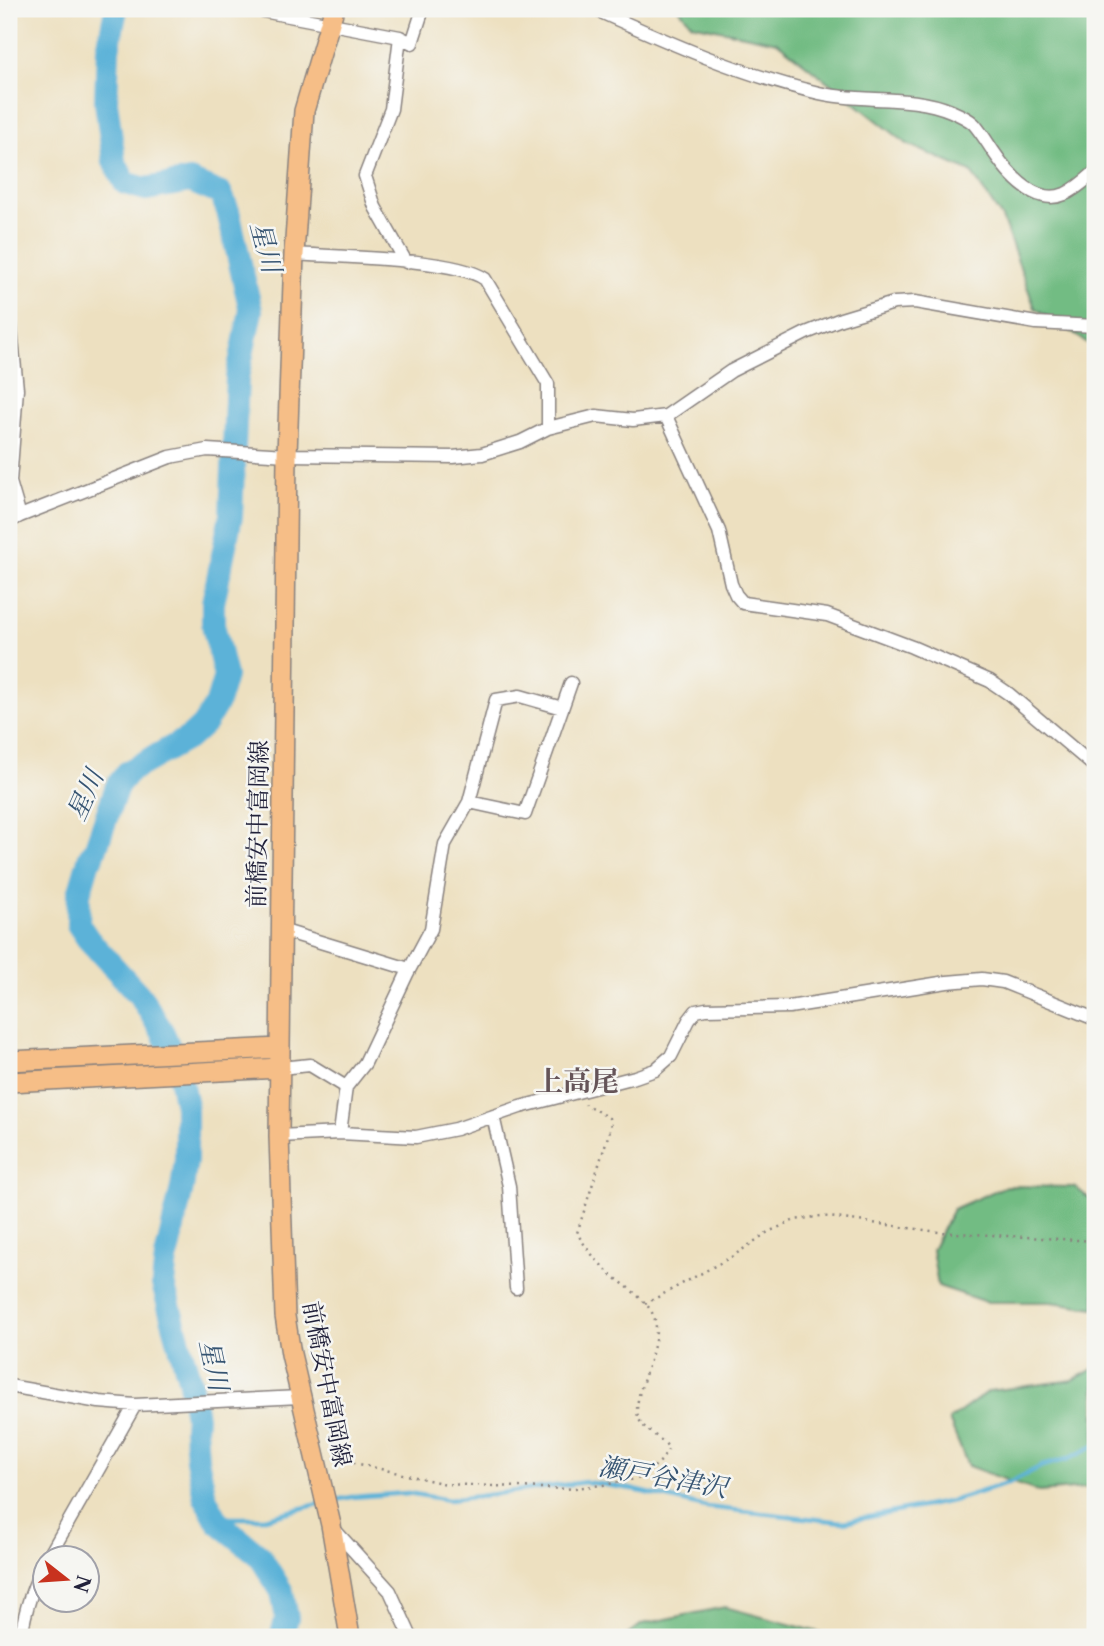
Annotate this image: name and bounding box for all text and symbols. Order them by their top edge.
water label: 星川 [244,218,289,279]
street label: 前橋安中富岡線 [242,740,273,908]
water label: 星川 [60,762,111,825]
district label: 上高尾 [535,1064,619,1098]
street label: 前橋安中富岡線 [297,1299,358,1469]
water label: 星川 [193,1336,236,1397]
water label: 瀬戸谷津沢 [596,1450,733,1505]
north arrow [32,1544,102,1614]
text: N [68,1573,95,1595]

